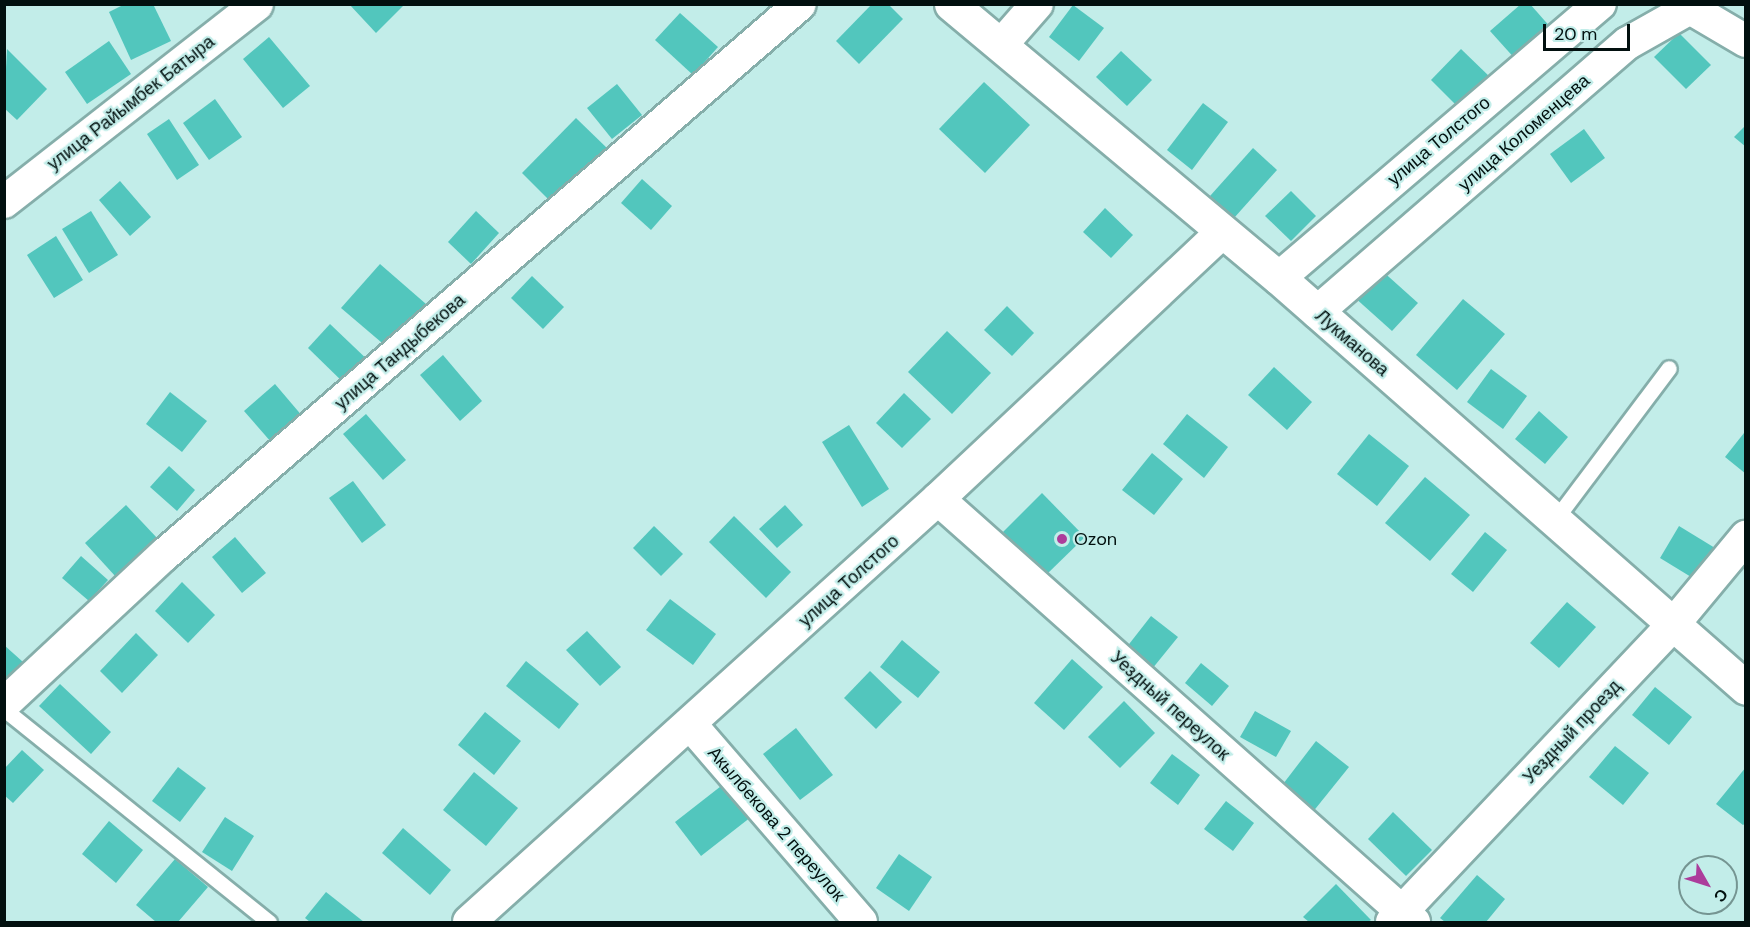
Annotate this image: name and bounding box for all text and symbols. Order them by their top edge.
scale bar [1546,12,1633,50]
text: 20 m [1554,22,1597,46]
street label: улица Райымбек Батыра [43,31,219,175]
street label: улица Коломенцева [1454,70,1594,196]
street label: улица Толстого [1383,92,1495,190]
street label: улица Тандыбекова [330,290,470,414]
street label: Лукманова [1311,305,1393,381]
place label: Ozon [1074,528,1117,550]
street label: улица Толстого [795,530,903,632]
marker: Ozon [1055,532,1069,546]
street label: Уездный переулок [1106,647,1234,765]
street label: Уездный проезд [1519,676,1625,788]
street label: Акылбекова 2 переулок [703,742,849,906]
north arrow [1678,855,1738,915]
text: С [1709,884,1733,906]

